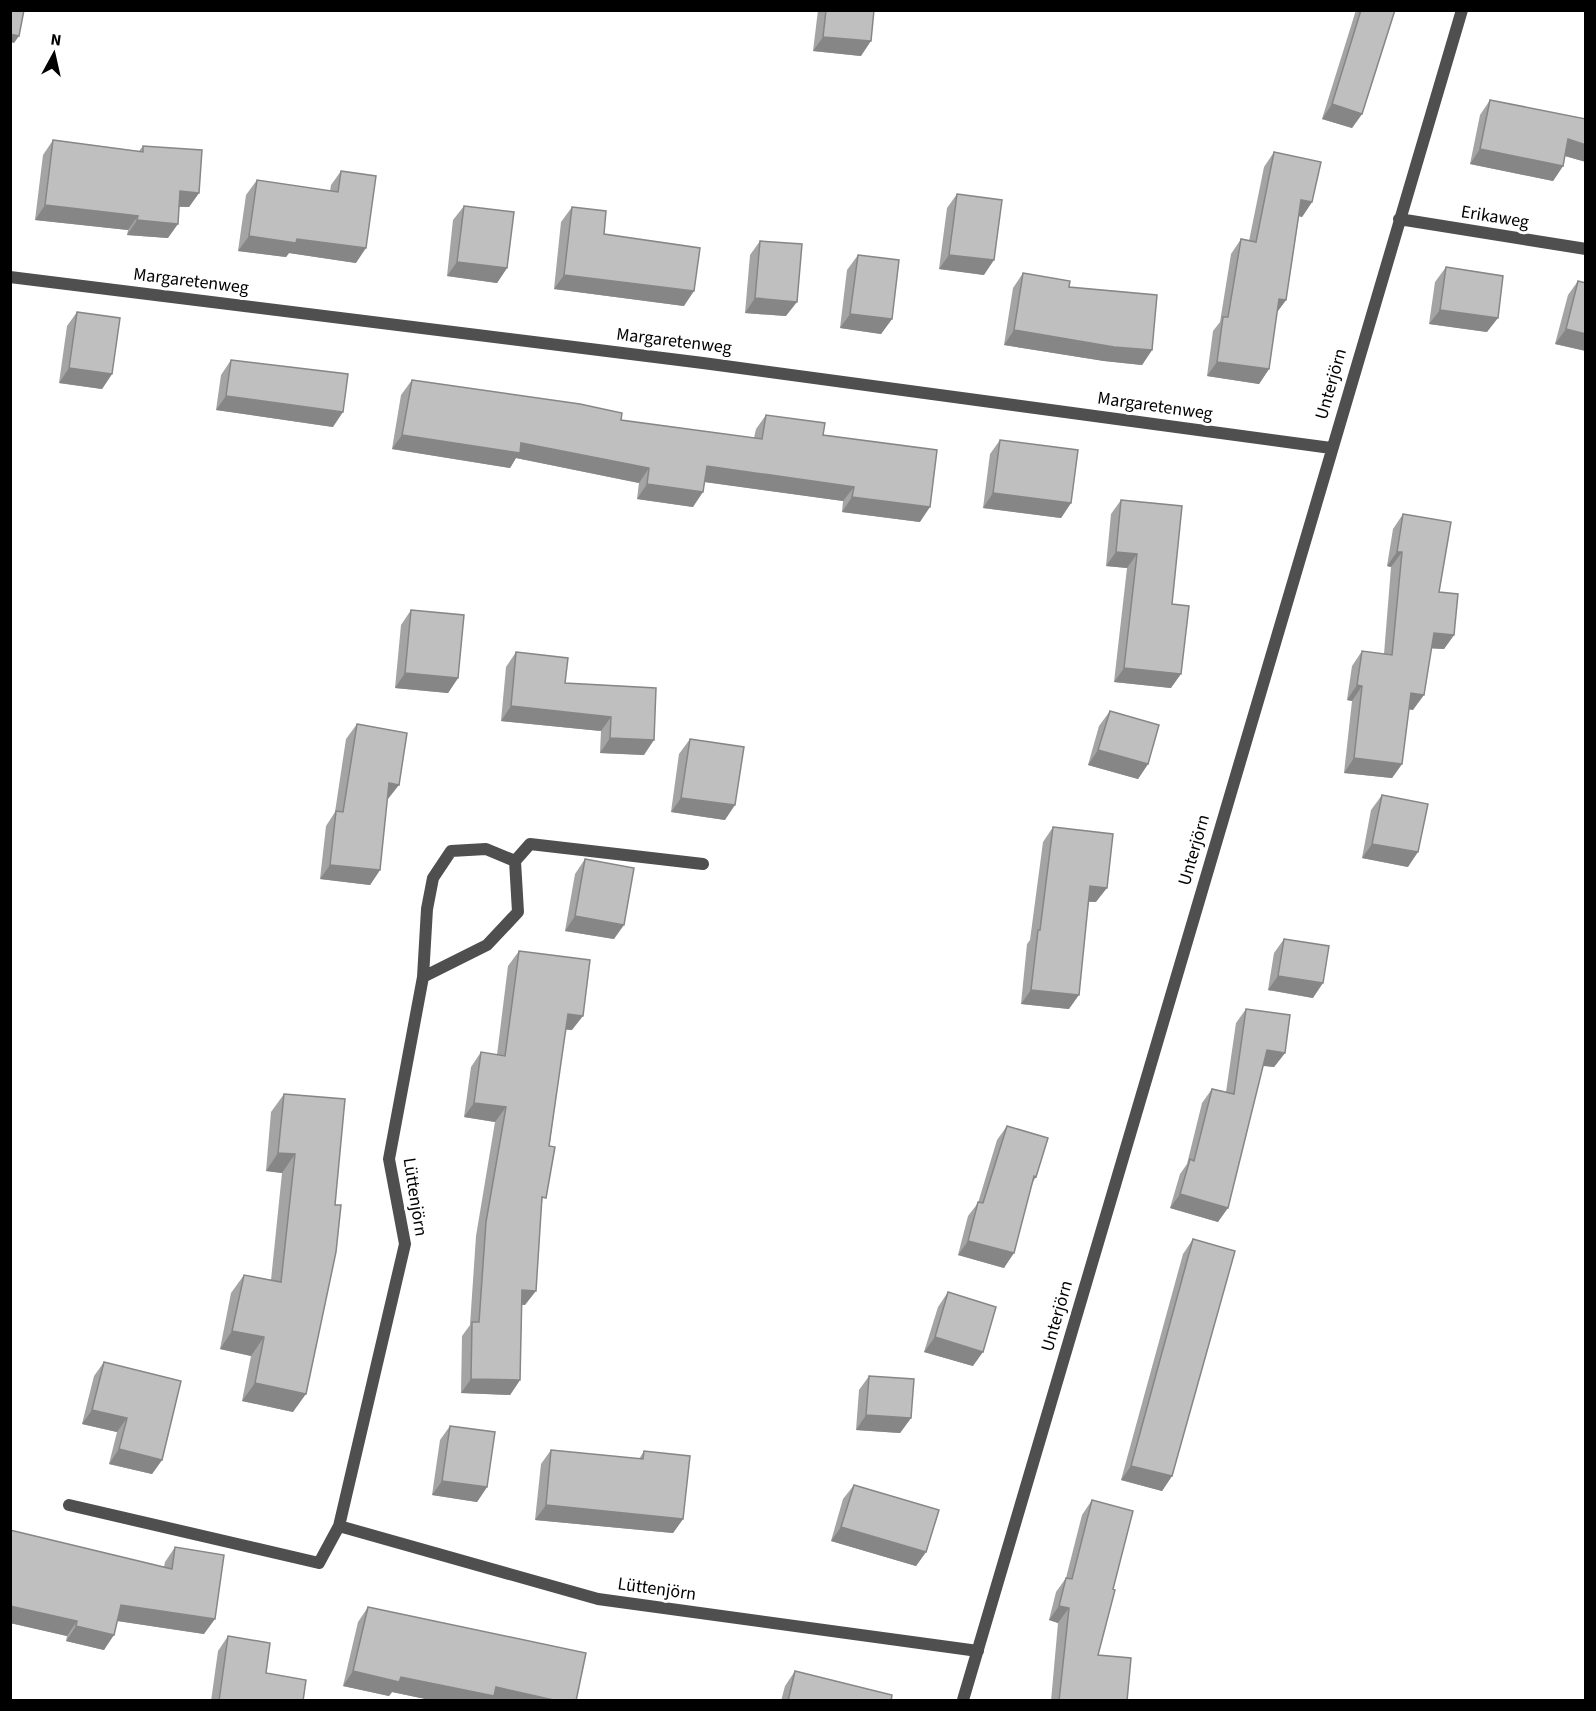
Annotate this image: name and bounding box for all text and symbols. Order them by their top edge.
north arrow [24,24,84,84]
text: N [49,29,63,52]
street label: Erikaweg [1459,199,1531,235]
street label: Margaretenweg [132,262,250,300]
street label: Margaretenweg [615,322,733,360]
street label: Unterjörn [1309,346,1353,422]
street label: Margaretenweg [1096,386,1214,426]
street label: Unterjörn [1172,812,1216,888]
street label: Lüttenjörn [396,1156,434,1238]
street label: Unterjörn [1035,1278,1079,1354]
street label: Lüttenjörn [616,1571,698,1607]

